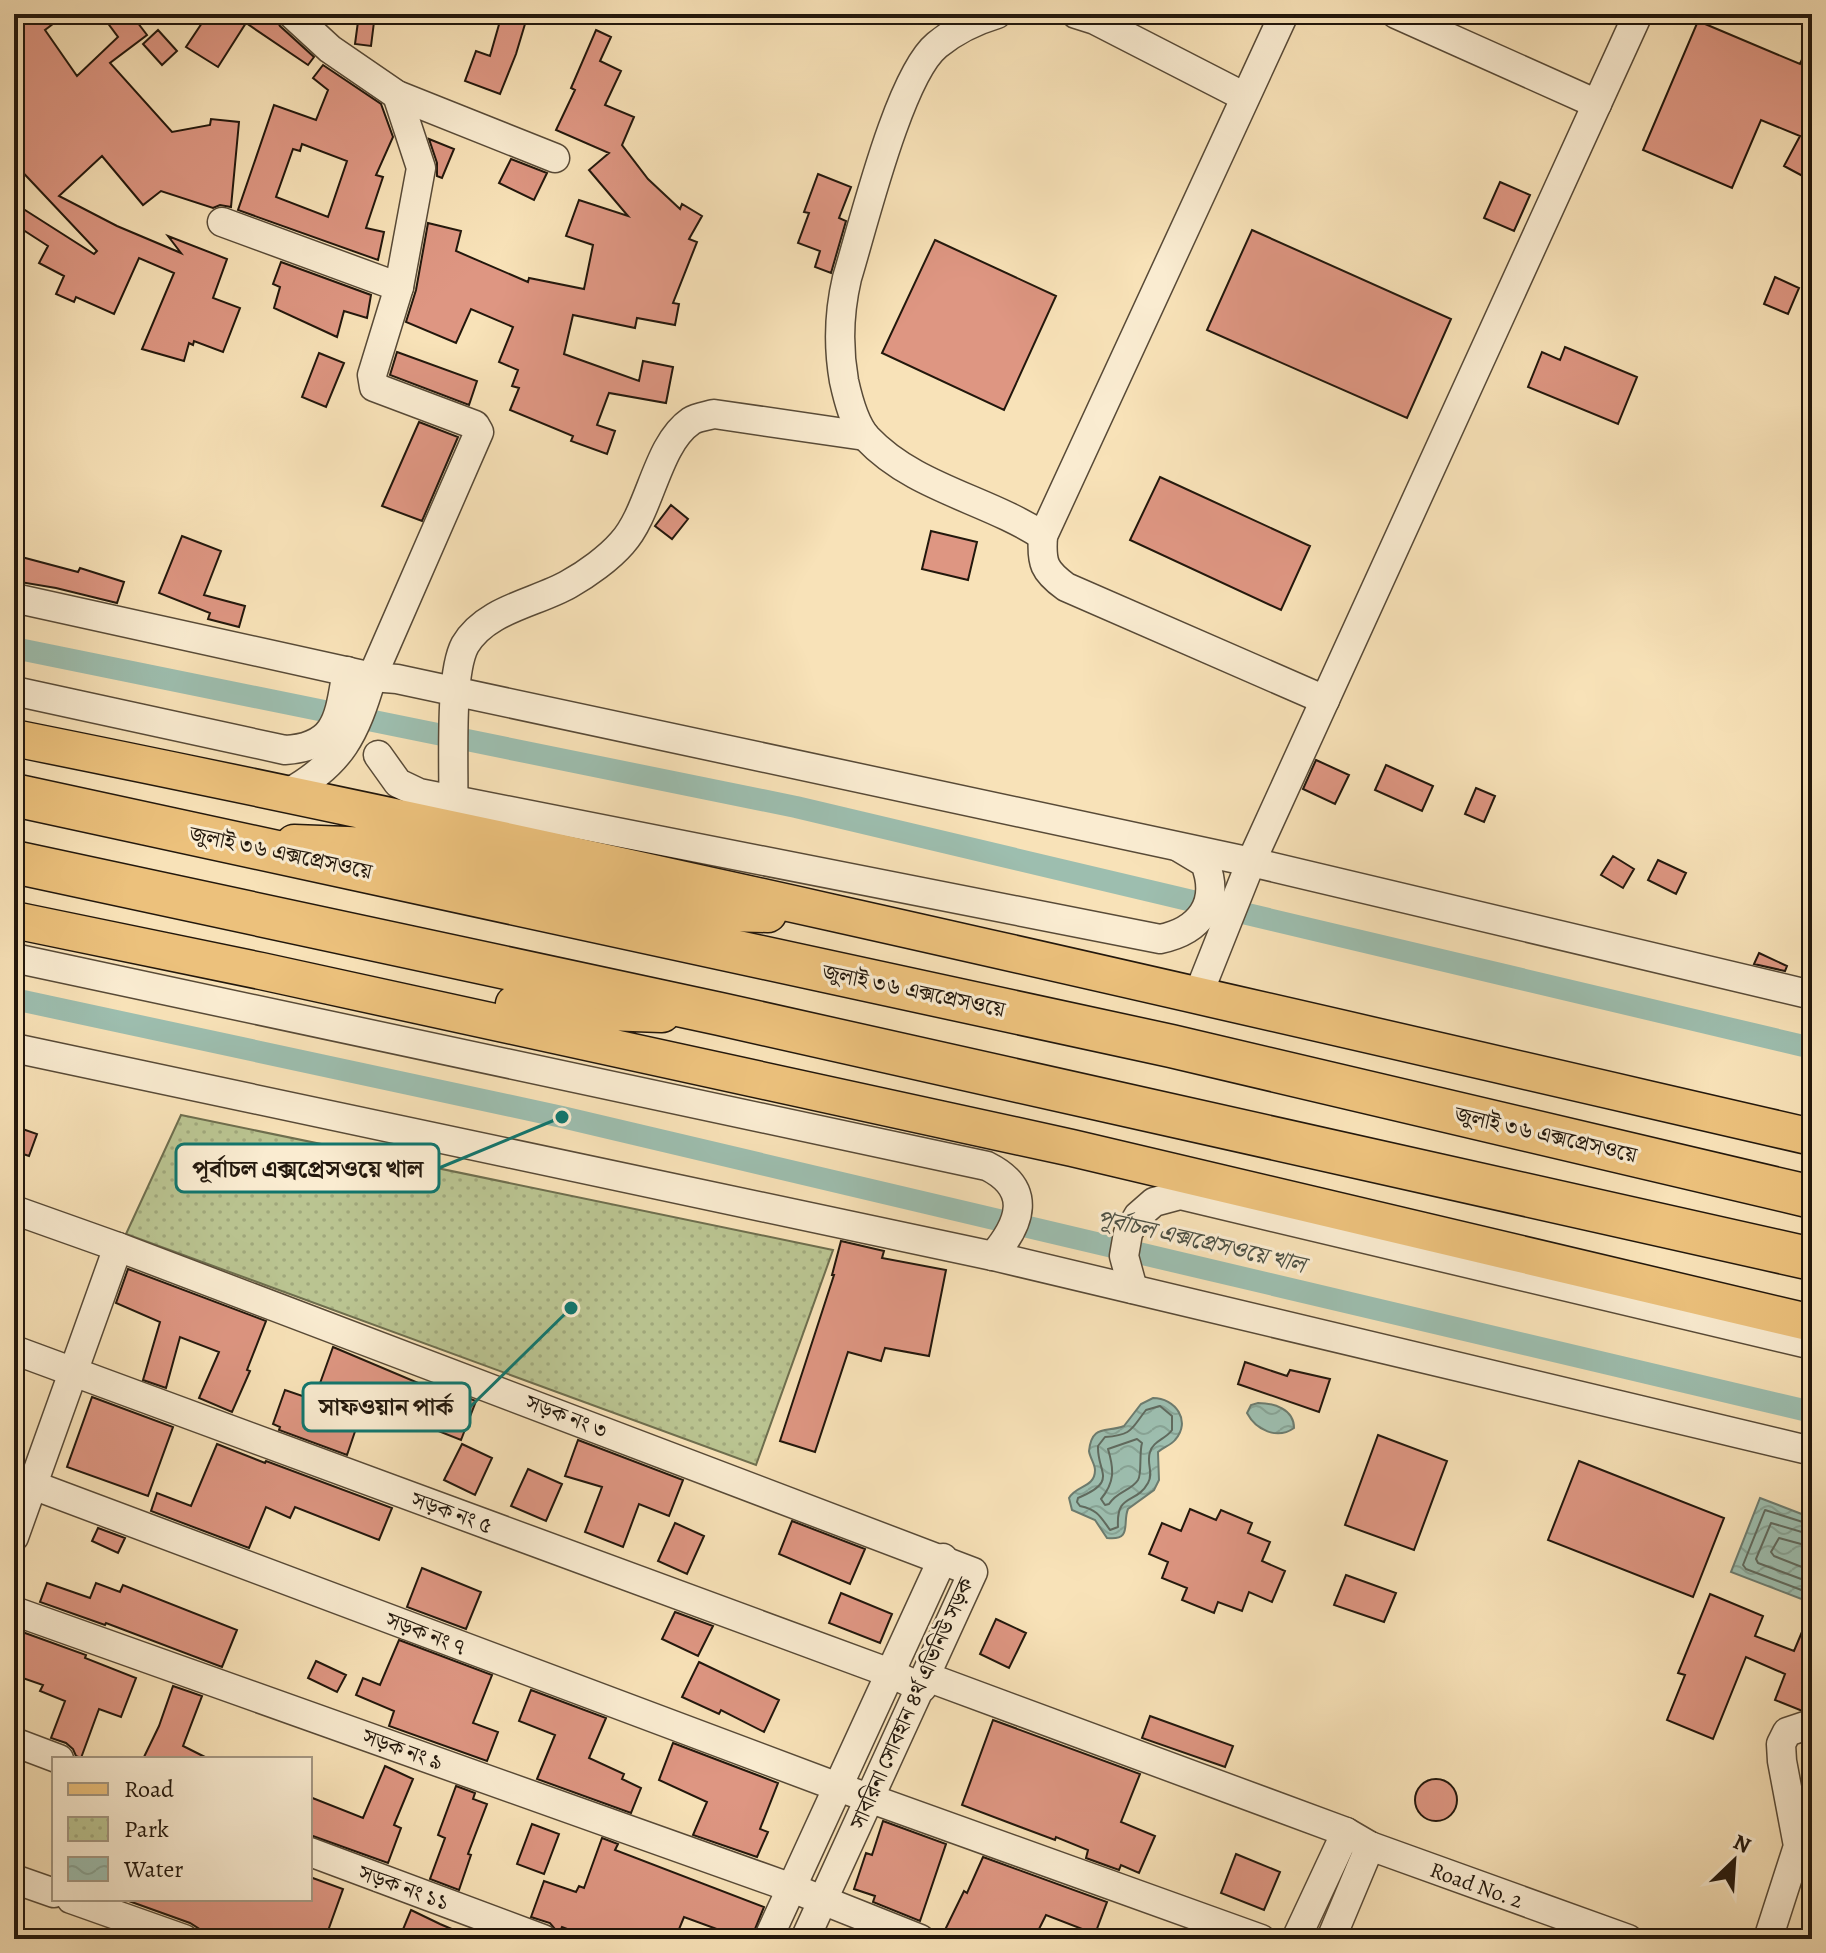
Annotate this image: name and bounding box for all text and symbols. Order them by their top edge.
street label: জুলাই ৩৬ এক্সপ্রেসওয়ে [186,819,376,887]
street label: জুলাই ৩৬ এক্সপ্রেসওয়ে [819,957,1009,1025]
street label: জুলাই ৩৬ এক্সপ্রেসওয়ে [1451,1099,1641,1171]
callout: পূর্বাচল এক্সপ্রেসওয়ে খাল [176,1144,439,1192]
text: পূর্বাচল এক্সপ্রেসওয়ে খাল [192,1153,425,1185]
water label: পূর্বাচল এক্সপ্রেসওয়ে খাল [1094,1201,1312,1281]
callout: সাফওয়ান পার্ক [303,1383,470,1431]
street label: সড়ক নং ৩ [520,1387,612,1446]
text: সাফওয়ান পার্ক [318,1391,455,1423]
street label: সড়ক নং ৫ [406,1484,496,1541]
street label: সাবরিনা সোবহান ৪র্থ এভিনিউ সড়ক [842,1571,982,1835]
street label: সড়ক নং ৭ [381,1605,470,1663]
street label: সড়ক নং ৯ [357,1721,447,1778]
legend [52,1757,312,1901]
text: Road [124,1773,174,1805]
text: Park [124,1813,169,1845]
north arrow [1694,1821,1774,1901]
text: N [1728,1827,1756,1861]
text: Water [123,1853,184,1885]
street label: Road No. 2 [1426,1855,1527,1916]
street label: সড়ক নং ১১ [353,1857,453,1918]

